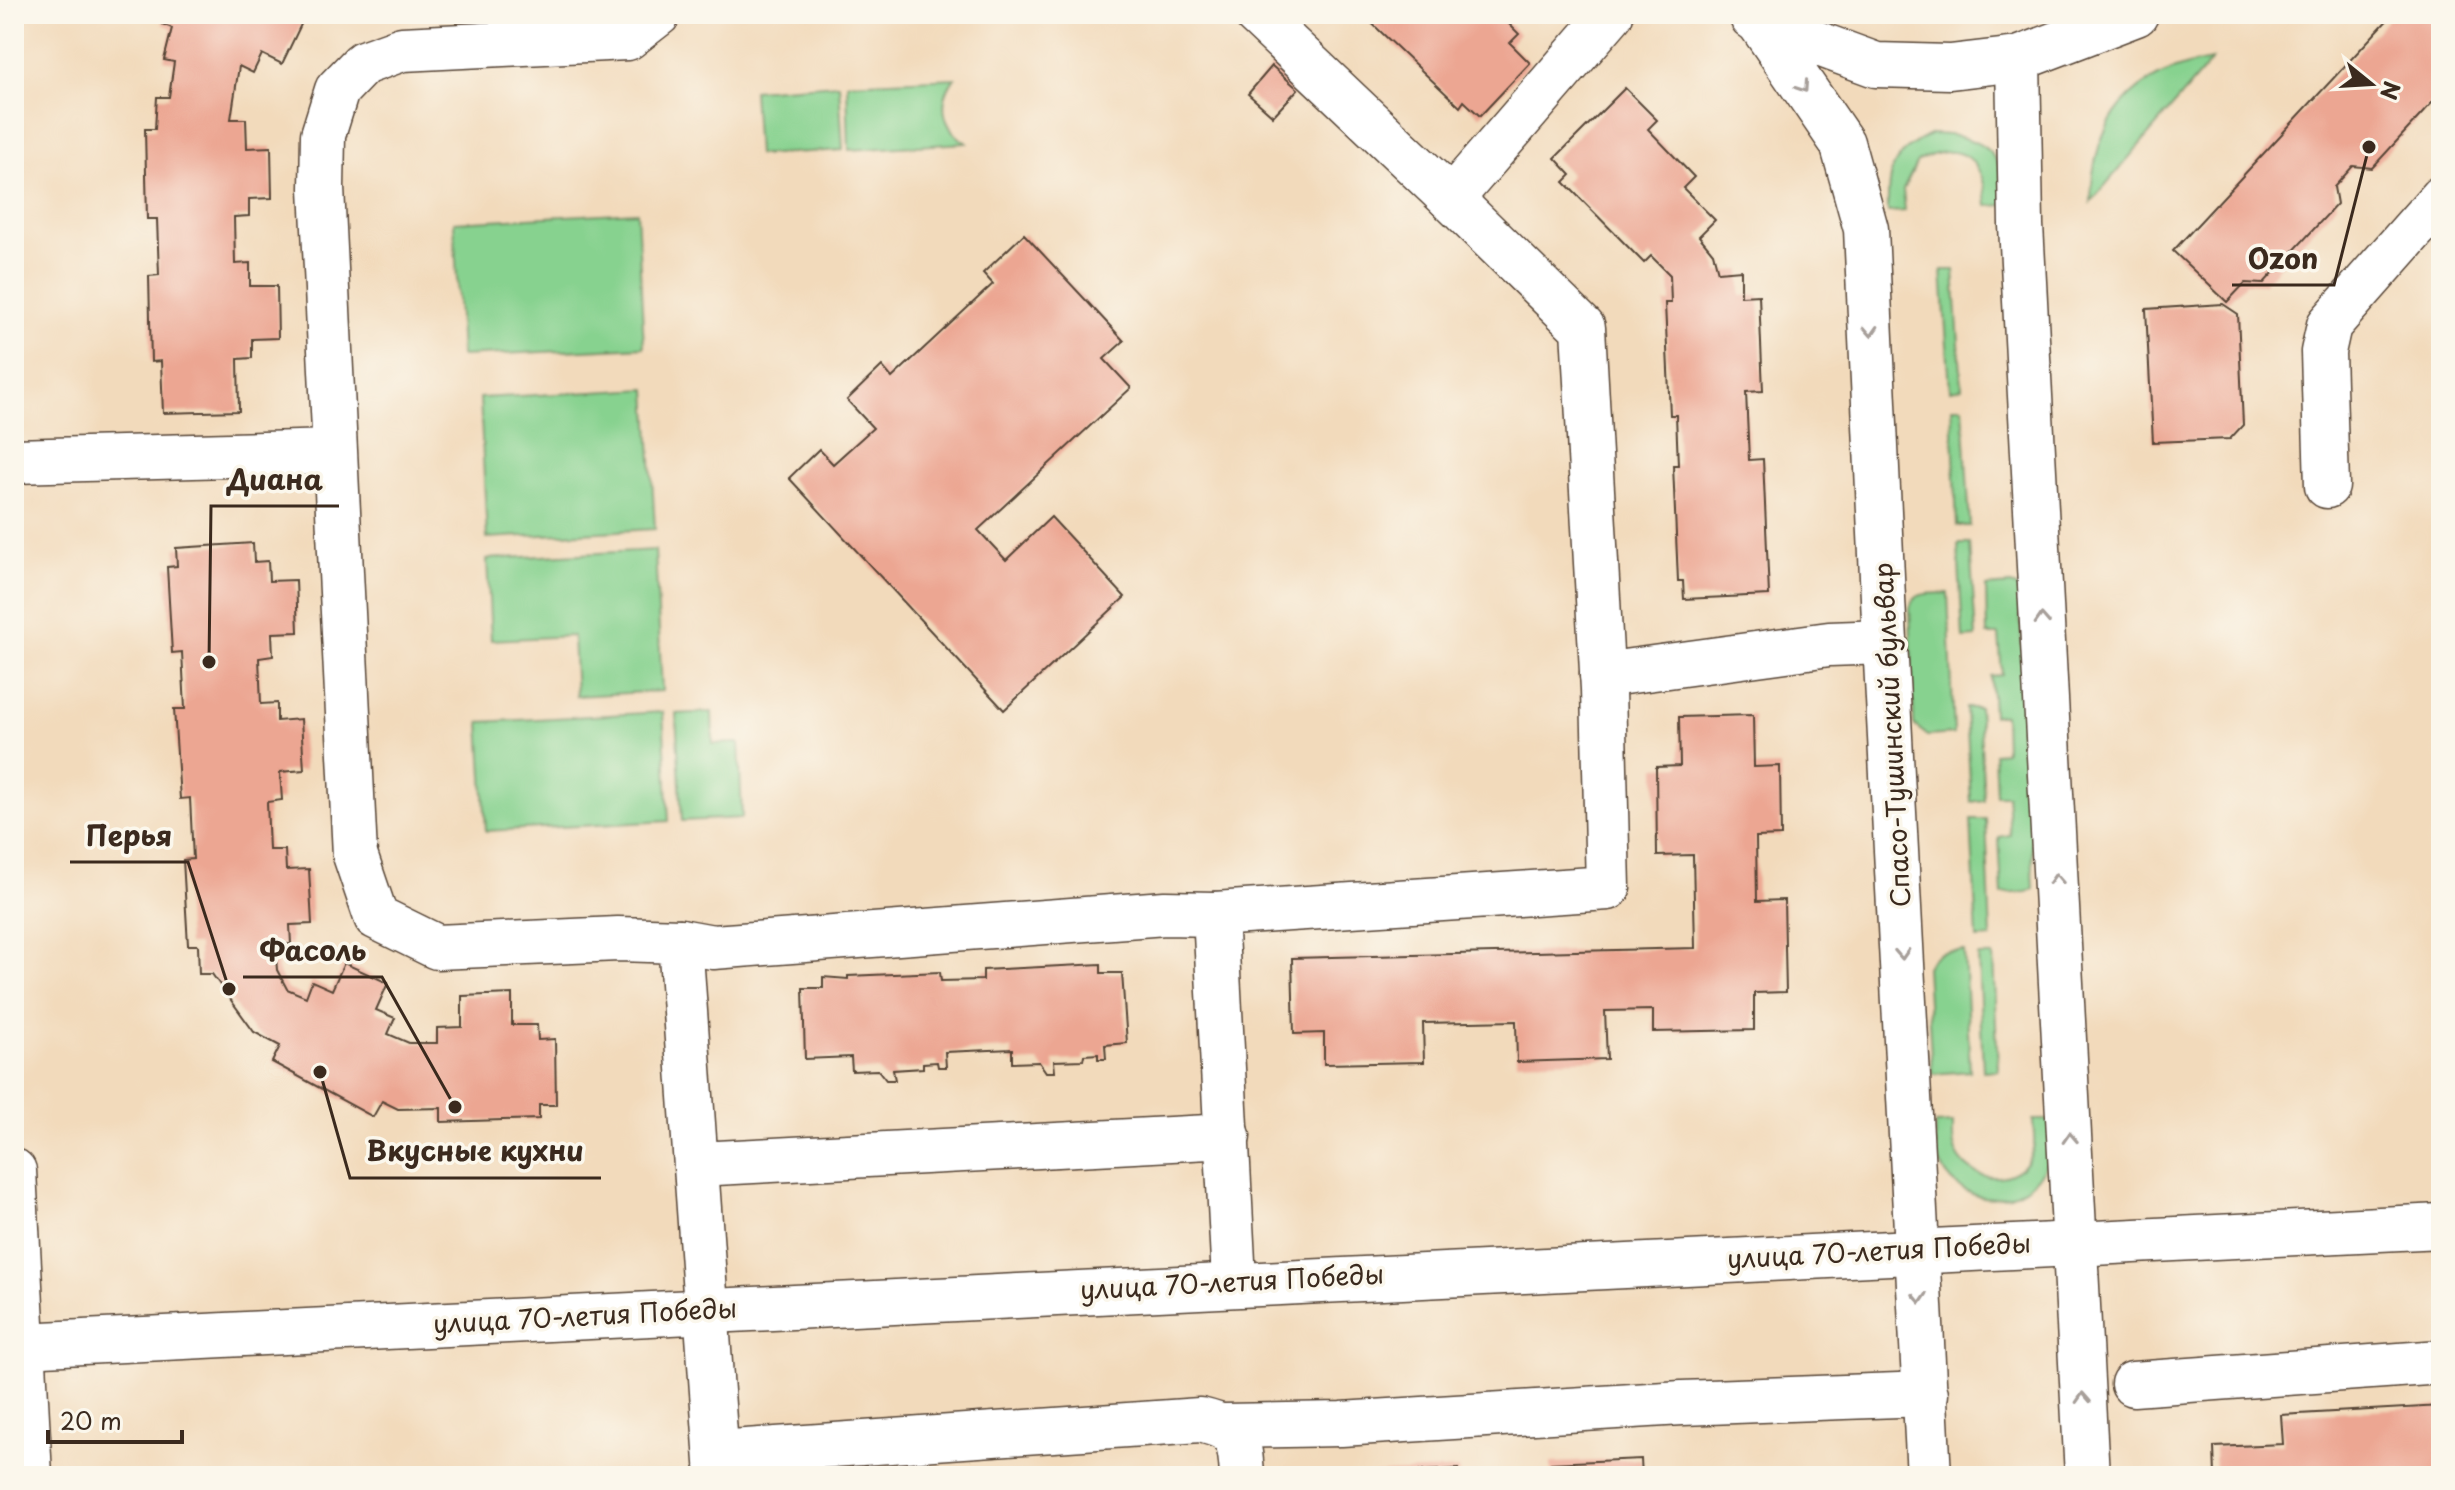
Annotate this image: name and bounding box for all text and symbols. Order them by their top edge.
north arrow [2331,44,2411,124]
text: N [2373,77,2410,104]
one-way arrow [1793,78,1808,92]
callout: Ozon [2232,233,2334,285]
text: Ozon [2248,236,2318,279]
one-way arrow [1862,325,1879,338]
callout: Диана [211,454,339,506]
text: Диана [226,457,324,500]
street label: Спасо-Тушинский бульвар [1862,562,1920,908]
one-way arrow [2034,612,2051,625]
callout: Перья [70,810,188,862]
text: Перья [86,813,172,856]
one-way arrow [2048,872,2065,885]
callout: Фасоль [243,925,382,977]
text: Фасоль [259,928,367,971]
one-way arrow [1894,949,1911,961]
callout: Вкусные кухни [350,1126,601,1178]
text: Вкусные кухни [366,1128,584,1171]
one-way arrow [2062,1131,2079,1144]
street label: улица 70-летия Победы [1726,1223,2032,1277]
street label: улица 70-летия Победы [1079,1254,1385,1308]
street label: улица 70-летия Победы [432,1288,738,1342]
one-way arrow [1912,1292,1929,1305]
one-way arrow [2075,1391,2092,1404]
scale bar [48,1394,182,1444]
text: 20 m [60,1402,122,1438]

